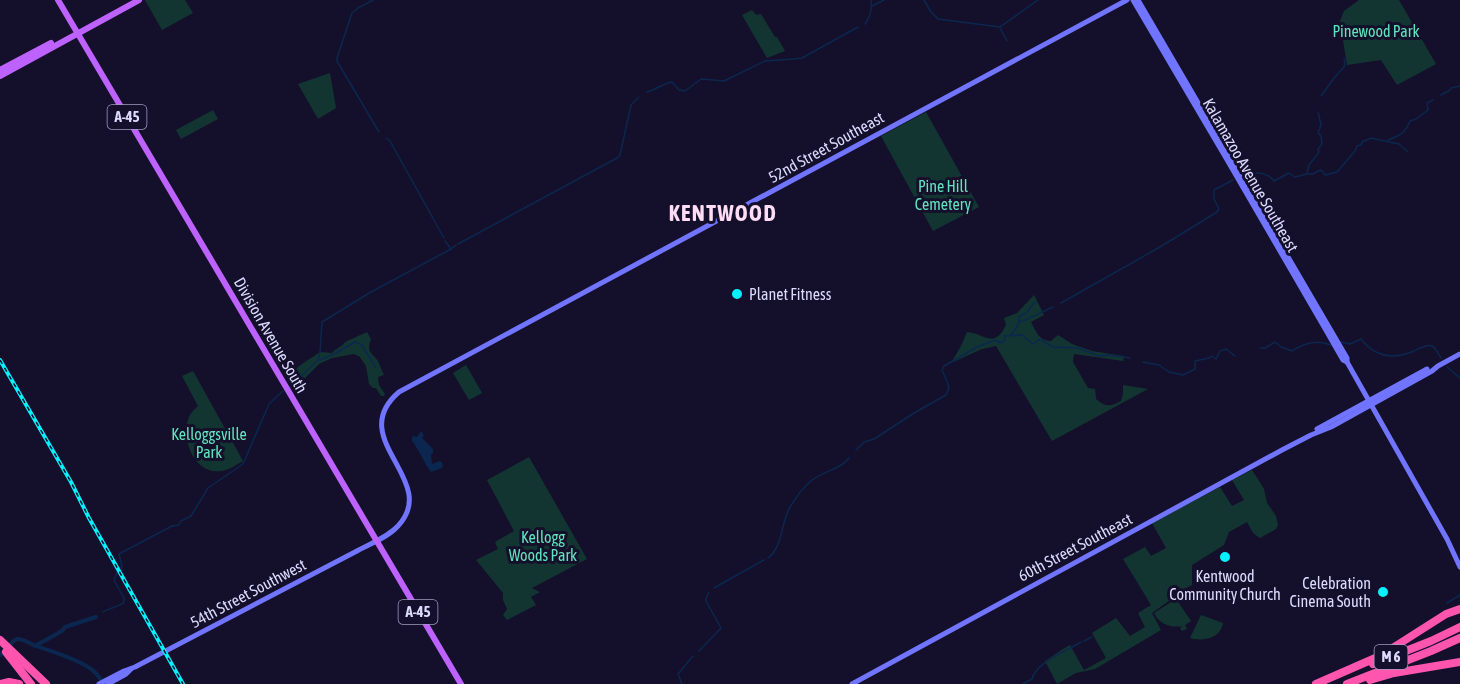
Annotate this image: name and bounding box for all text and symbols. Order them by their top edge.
park label: Pinewood Park [1333,22,1420,40]
street label: Kalamazoo Avenue Southeast [1200,95,1303,255]
road number: A-45 [108,105,146,129]
street label: 52nd Street Southeast [765,108,887,186]
park label: Pine Hill Cemetery [915,177,972,214]
district label: KENTWOOD [669,200,777,226]
street label: Division Avenue South [231,274,311,396]
place label: Planet Fitness [749,285,832,303]
marker: Planet Fitness [730,287,744,301]
park label: Kelloggsville Park [171,425,247,461]
street label: 60th Street Southeast [1015,509,1135,585]
park label: Kellogg Woods Park [509,528,577,564]
marker: Kentwood Community Church [1218,550,1232,564]
street label: 54th Street Southwest [187,555,309,631]
place label: Kentwood Community Church [1169,567,1281,604]
place label: Celebration Cinema South [1290,574,1371,610]
marker: Celebration Cinema South [1376,585,1390,599]
road number: A-45 [398,600,438,624]
road number: M 6 [1374,645,1408,669]

